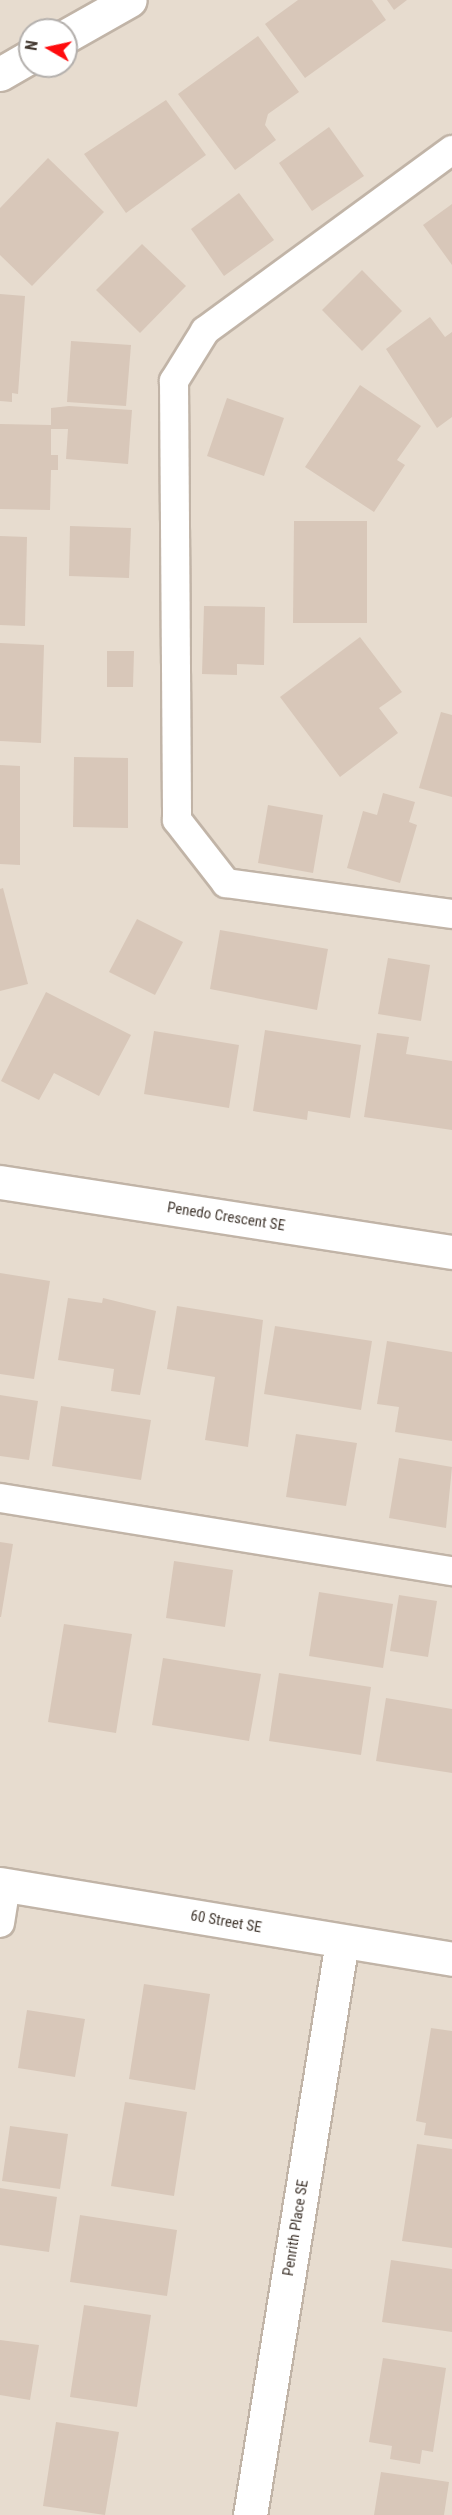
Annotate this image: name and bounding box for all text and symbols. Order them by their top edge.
north arrow [18,18,78,78]
text: N [22,39,42,52]
street label: Penedo Crescent SE [166,1199,286,1235]
street label: 60 Street SE [189,1907,263,1937]
street label: Penrith Place SE [280,2179,312,2277]

